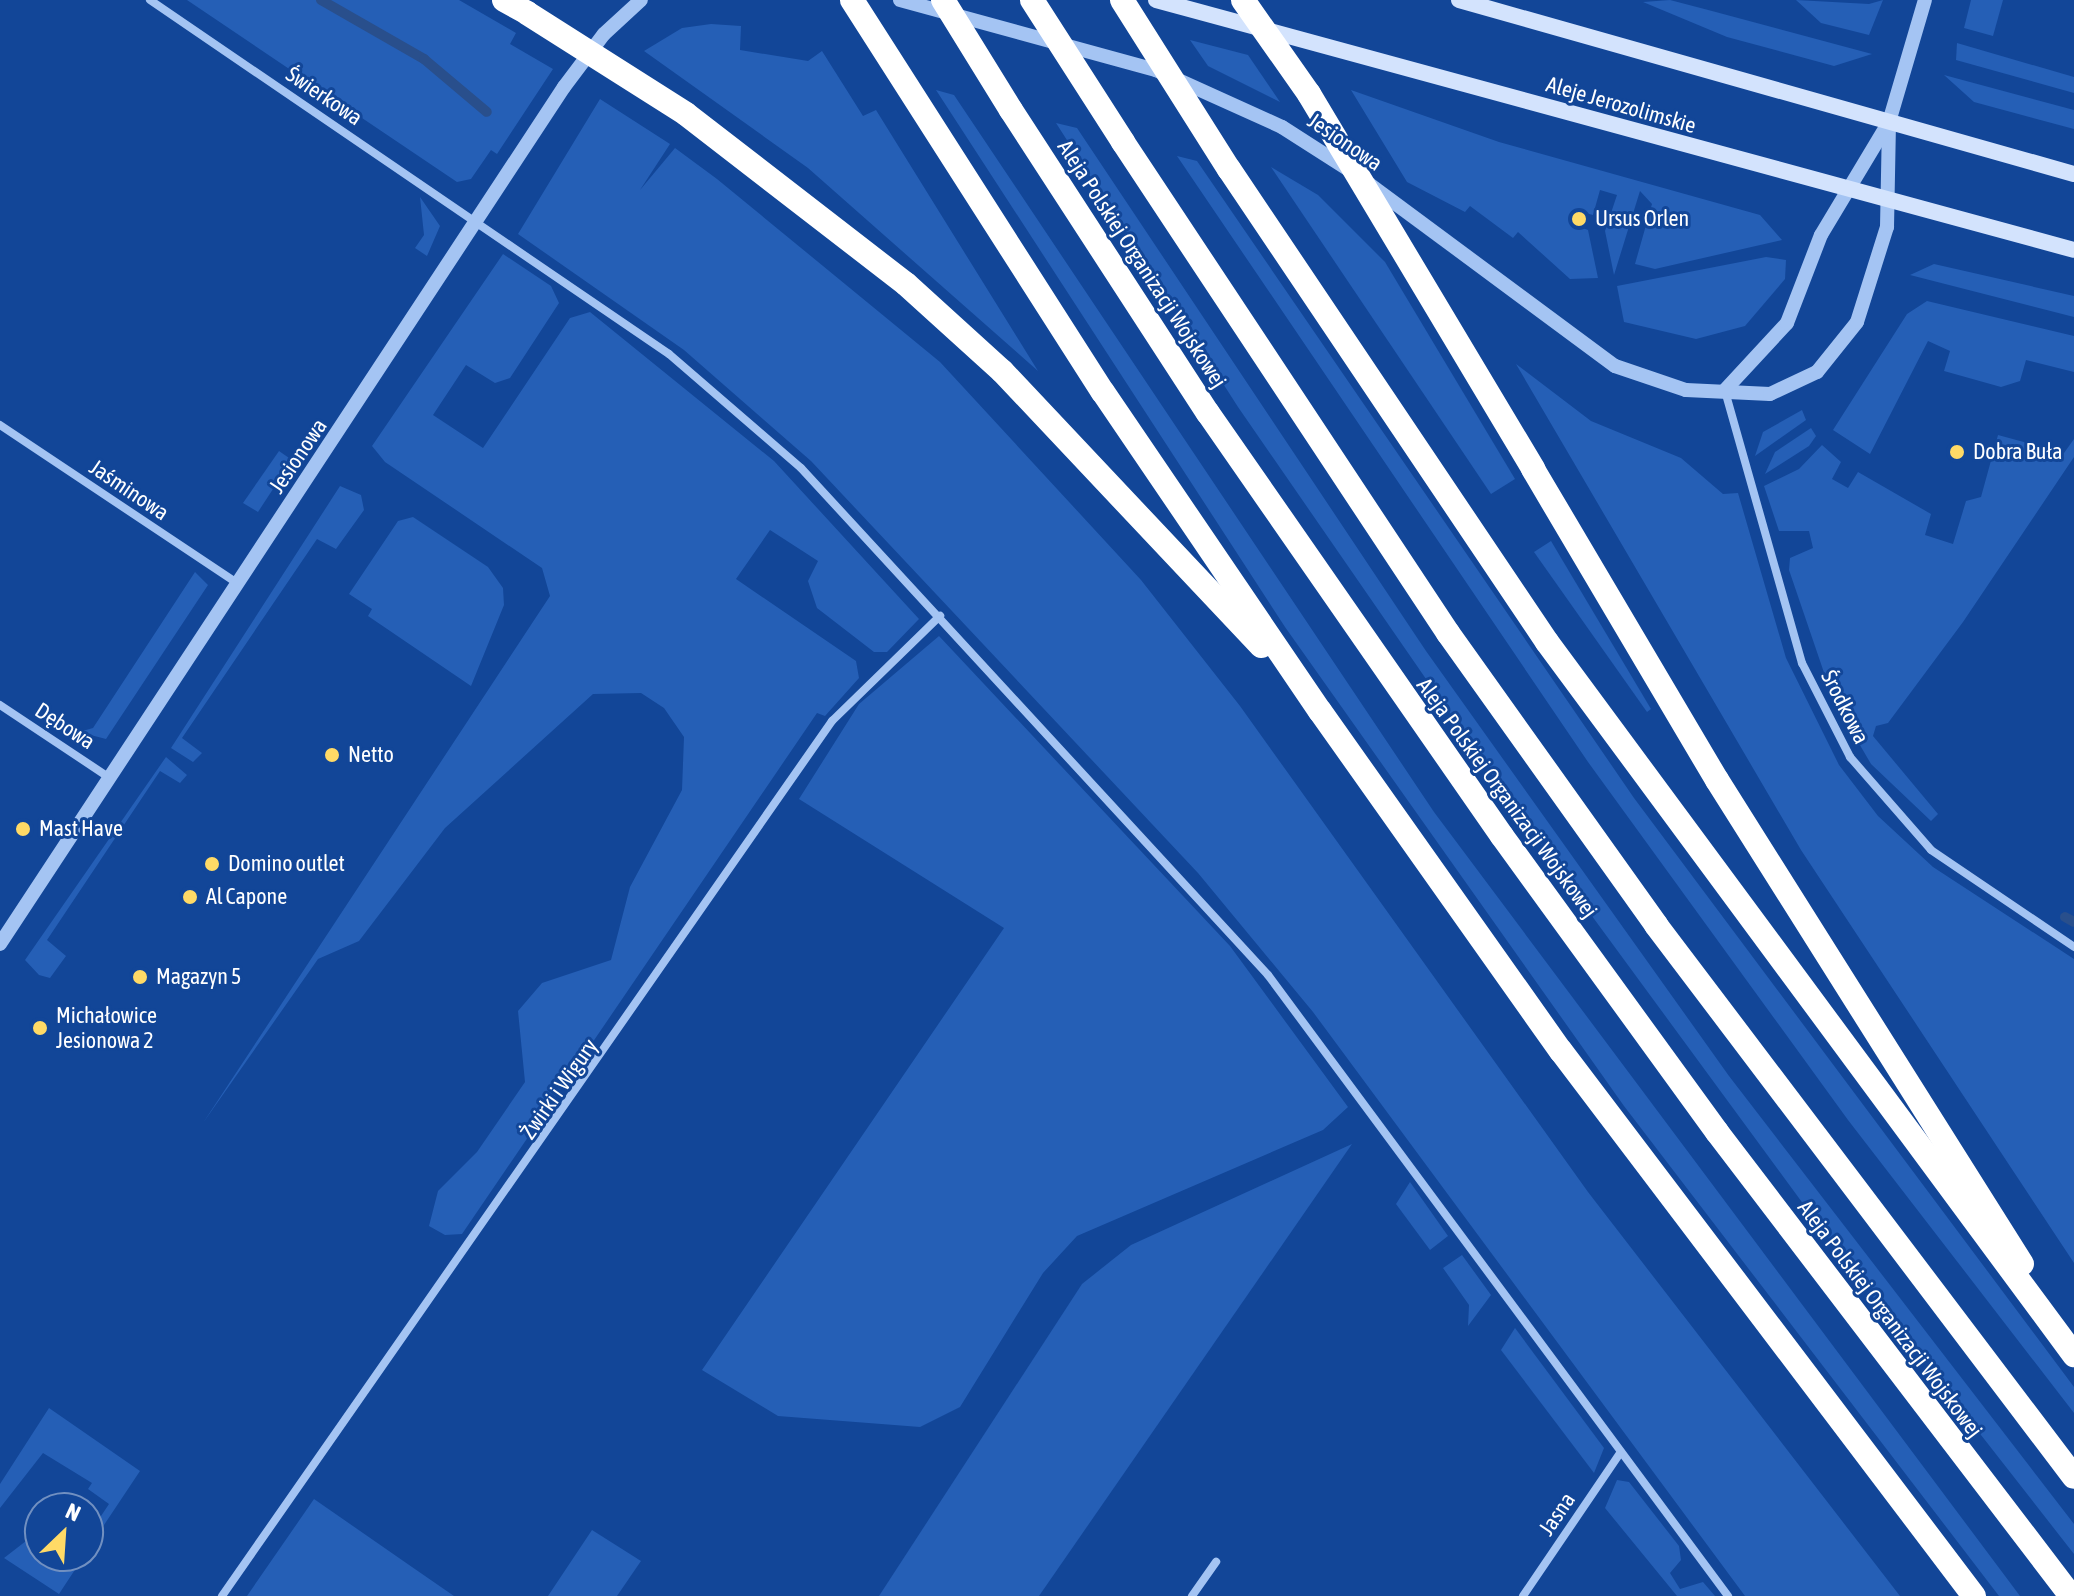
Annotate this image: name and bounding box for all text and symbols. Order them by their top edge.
street label: Świerkowa [281,61,367,131]
street label: Aleje Jerozolimskie [1543,71,1699,139]
street label: Jesionowa [1303,108,1387,176]
street label: Aleja Polskiej Organizacji Wojskowej [1052,135,1232,393]
place label: Ursus Orlen [1595,206,1689,232]
marker: Ursus Orlen [1570,210,1588,228]
street label: Jesionowa [264,414,332,498]
place label: Dobra Buła [1973,439,2062,465]
marker: Dobra Buła [1948,443,1966,461]
street label: Jaśminowa [84,454,174,526]
street label: Środkowa [1815,666,1875,748]
street label: Aleja Polskiej Organizacji Wojskowej [1411,673,1603,923]
street label: Dębowa [30,697,100,755]
place label: Netto [348,742,394,768]
marker: Netto [323,746,341,764]
place label: Mast Have [39,816,123,842]
marker: Mast Have [14,820,32,838]
place label: Domino outlet [228,851,345,877]
marker: Domino outlet [203,855,221,873]
place label: Al Capone [206,884,287,910]
marker: Al Capone [181,888,199,906]
place label: Magazyn 5 [156,964,241,990]
marker: Magazyn 5 [131,968,149,986]
place label: Michałowice Jesionowa 2 [56,1002,157,1054]
marker: Michałowice Jesionowa 2 [31,1019,49,1037]
street label: Żwirki i Wigury [515,1034,603,1144]
street label: Aleja Polskiej Organizacji Wojskowej [1792,1195,1988,1443]
street label: Jasna [1533,1488,1581,1540]
north arrow [24,1492,104,1572]
text: N [62,1498,85,1527]

